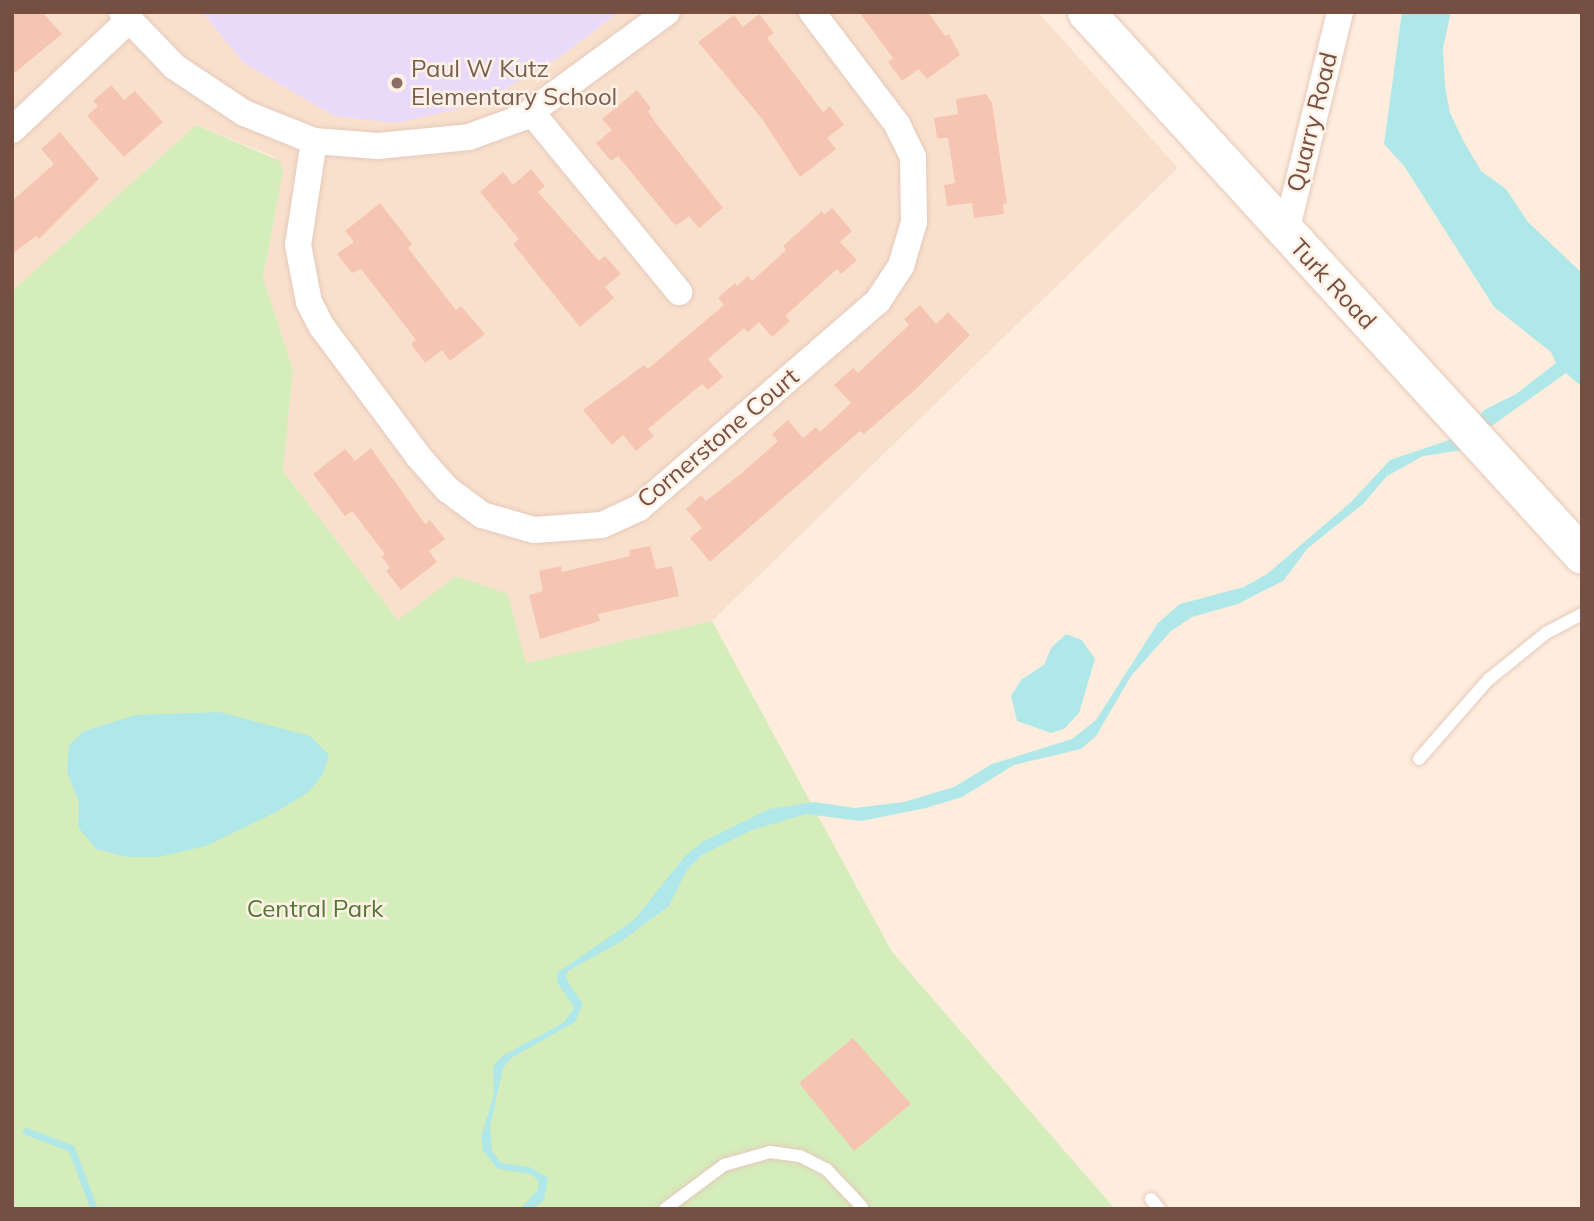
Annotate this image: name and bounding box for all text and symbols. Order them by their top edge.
street label: Quarry Road [1281,49,1343,195]
place label: Paul W Kutz Elementary School [411,55,617,111]
marker: Paul W Kutz Elementary School [389,75,405,91]
street label: Turk Road [1284,233,1382,335]
street label: Cornerstone Court [631,362,805,514]
park label: Central Park [247,895,383,923]

